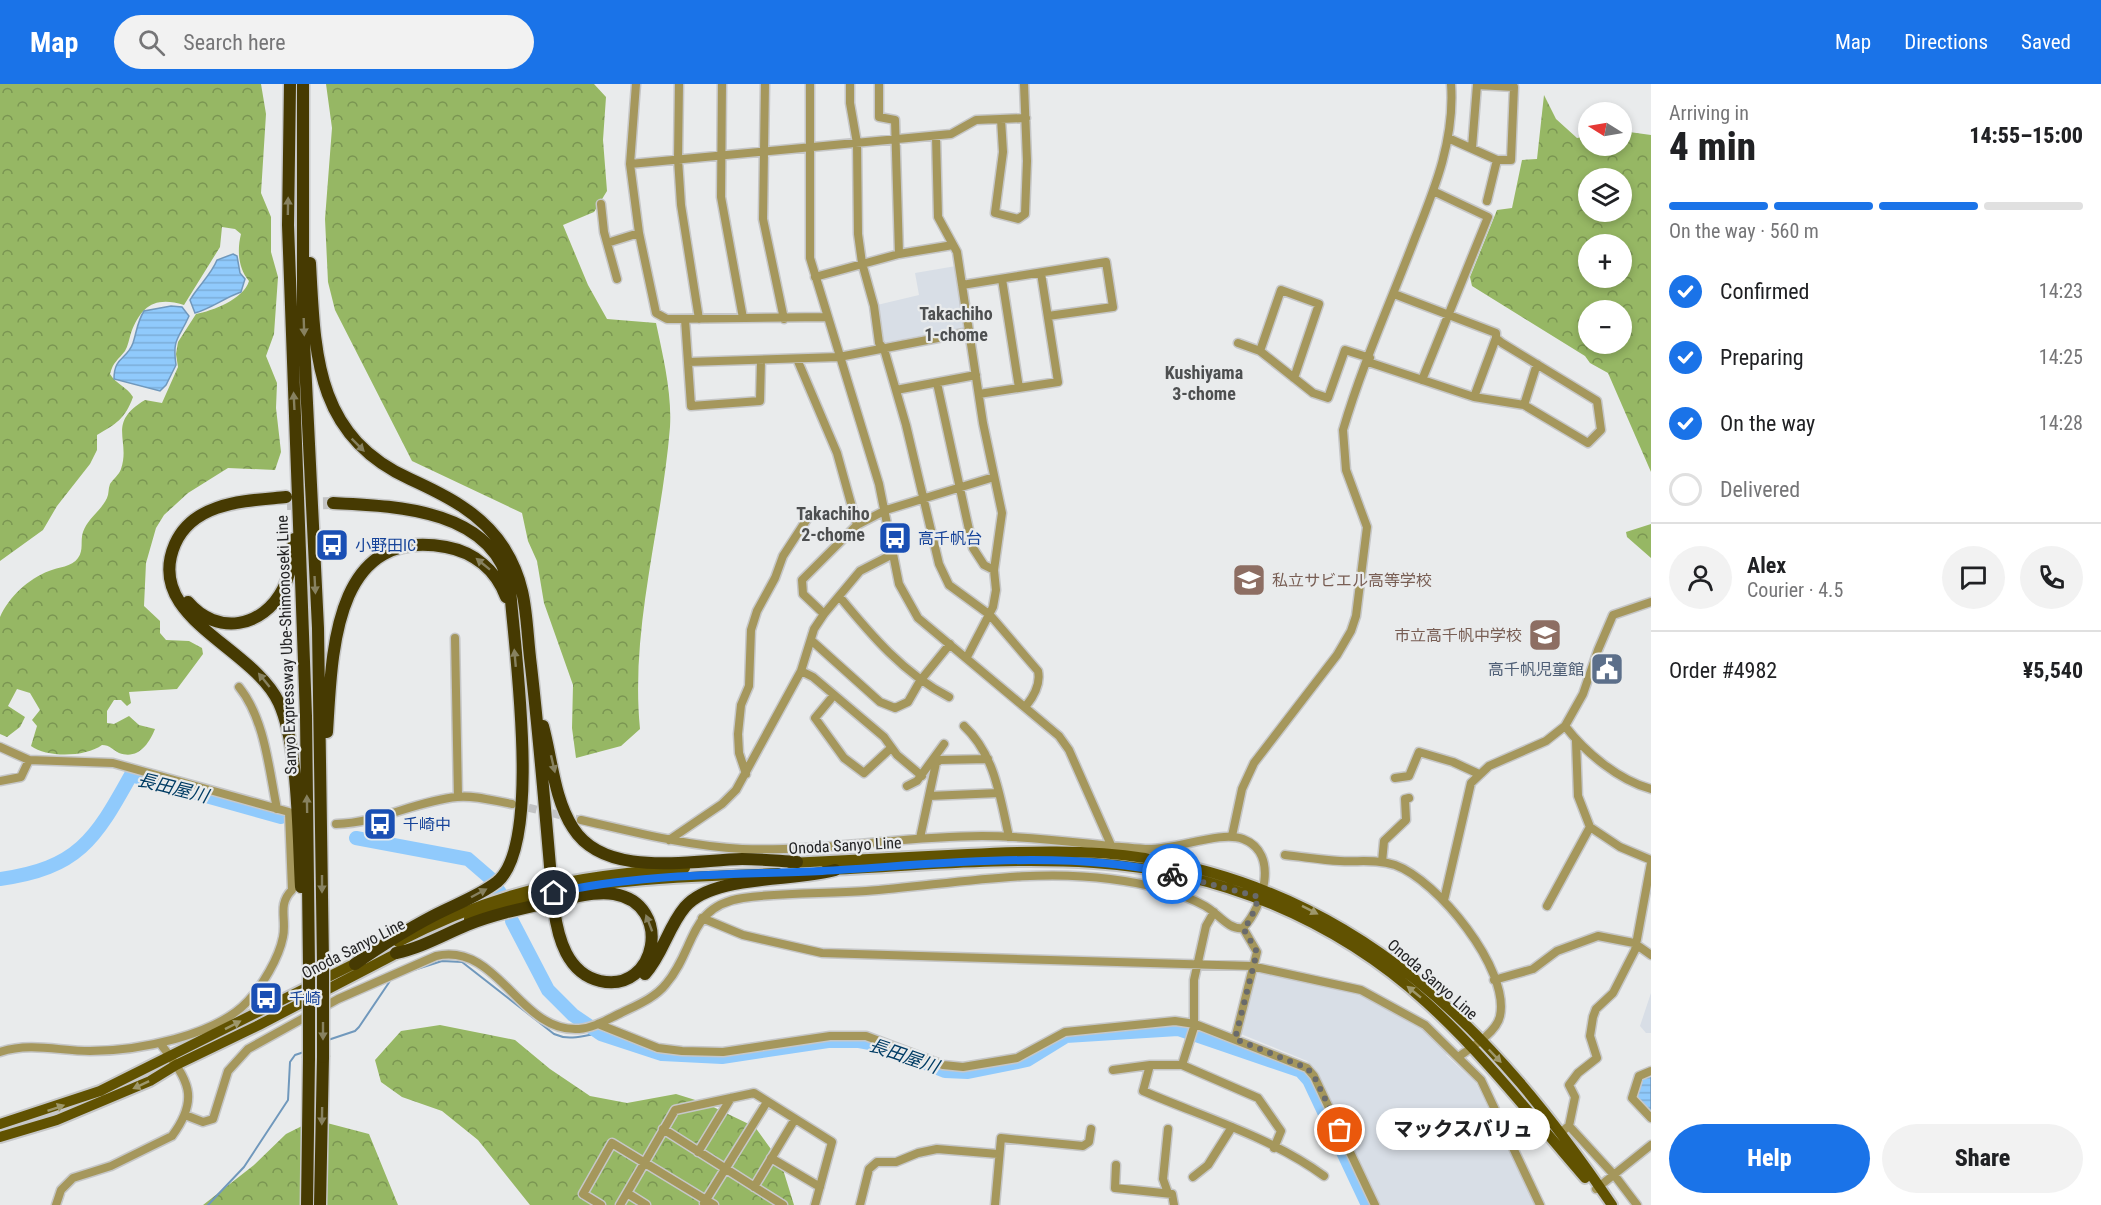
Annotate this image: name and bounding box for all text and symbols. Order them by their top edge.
search box [114,15,534,69]
text: Map [30,26,78,59]
icon: search [135,26,168,59]
text: Search here [183,30,286,55]
text: Map [1835,30,1871,54]
text: Directions [1904,30,1988,54]
text: Saved [2021,30,2071,54]
text: Arriving in [1669,101,1749,125]
north arrow [1578,102,1632,156]
map controls [1578,102,1632,354]
text: 14:55–15:00 [1969,123,2083,148]
text: 4 min [1669,124,1756,170]
button: layers [1578,168,1632,222]
one-way arrow [284,197,293,216]
text: On the way · 560 m [1669,219,1819,243]
button: + [1578,234,1632,288]
icon: check [1669,275,1702,308]
text: Confirmed [1720,279,1809,304]
text: 14:23 [2039,279,2083,303]
button: − [1578,300,1632,354]
district label: Takachiho 1-chome [919,303,993,345]
one-way arrow [299,318,308,337]
icon: check [1669,341,1702,374]
text: Preparing [1720,345,1804,370]
text: 14:25 [2039,345,2083,369]
district label: Kushiyama 3-chome [1165,362,1243,404]
one-way arrow [289,392,298,411]
icon: check [1669,407,1702,440]
text: On the way [1720,411,1815,436]
text: 14:28 [2039,411,2083,435]
one-way arrow [351,437,365,452]
text: Delivered [1720,477,1800,502]
district label: Takachiho 2-chome [796,503,870,545]
street label: Sanyo Expressway Ube-Shimonoseki Line [272,515,301,775]
bus stop icon: 高千帆台 [877,520,913,556]
bus stop icon: 小野田IC [314,527,350,563]
place label: 高千帆台 [918,529,982,548]
place label: 小野田IC [355,536,416,555]
button: person [1669,546,1732,609]
button: chat [1942,546,2005,609]
button: phone [2020,546,2083,609]
text: Alex [1747,553,1786,578]
one-way arrow [475,559,490,571]
school or university icon: 私立サビエル高等学校 [1231,562,1267,598]
place label: 私立サビエル高等学校 [1272,571,1432,590]
one-way arrow [311,576,320,595]
text: Courier · 4.5 [1747,578,1843,602]
school or university icon: 市立高千帆中学校 [1527,617,1563,653]
place label: 市立高千帆中学校 [1394,626,1522,645]
one-way arrow [510,649,520,668]
public building icon: 高千帆児童館 [1589,651,1625,687]
text: Order #4982 [1669,658,1777,683]
text: ¥5,540 [2023,658,2083,683]
place label: 高千帆児童館 [1488,660,1584,679]
one-way arrow [258,673,271,688]
one-way arrow [549,755,558,774]
water label: 長田屋川 [136,769,213,807]
one-way arrow [302,794,312,813]
bus stop icon: 千崎中 [362,806,398,842]
place label: 千崎中 [403,815,451,834]
street label: Onoda Sanyo Line [788,833,902,858]
courier [1142,844,1202,904]
icon: bike [1156,858,1189,891]
pin [528,867,579,918]
one-way arrow [318,875,327,894]
icon: home [537,876,570,909]
one-way arrow [470,888,487,897]
one-way arrow [1302,905,1319,914]
street label: Onoda Sanyo Line [298,914,408,983]
one-way arrow [643,914,653,932]
street label: Onoda Sanyo Line [1384,935,1482,1024]
bus stop icon: 千崎 [248,980,284,1016]
one-way arrow [1406,987,1421,999]
place label: 千崎 [289,989,321,1008]
one-way arrow [224,1021,241,1030]
one-way arrow [318,1021,328,1040]
water label: 長田屋川 [867,1034,944,1078]
one-way arrow [1488,1048,1502,1063]
one-way arrow [132,1081,149,1090]
one-way arrow [47,1102,65,1112]
pin [1314,1104,1365,1155]
one-way arrow [317,1106,326,1125]
callout: マックスバリュ [1376,1109,1550,1151]
icon: bag [1323,1113,1356,1146]
text: マックスバリュ [1393,1117,1533,1141]
button: Help [1669,1124,1870,1193]
button: Share [1882,1124,2083,1193]

